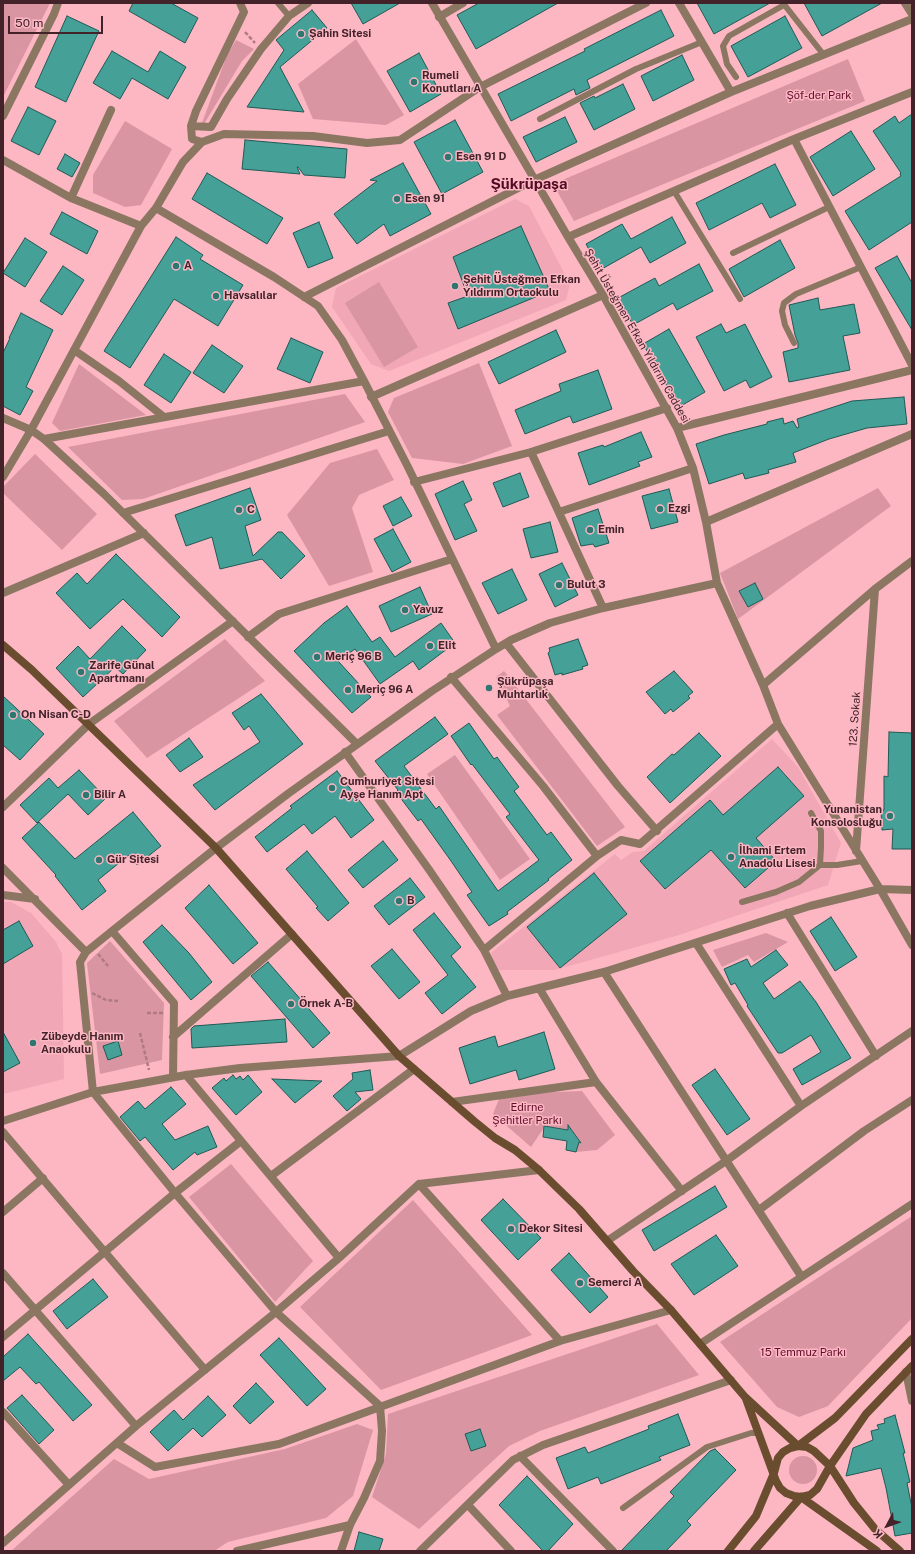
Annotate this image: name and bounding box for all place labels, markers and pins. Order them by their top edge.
place label: Şahin Sitesi [309,27,371,41]
marker: Şahin Sitesi [296,29,306,39]
place label: Rumeli Konutları A [422,69,481,95]
marker: Rumeli Konutları A [409,77,419,87]
place label: Esen 91 D [456,150,506,164]
marker: Esen 91 D [443,152,453,162]
place label: Esen 91 [405,192,445,206]
marker: Esen 91 [392,194,402,204]
place label: A [184,259,192,273]
marker: A [171,261,181,271]
place label: Şehit Üsteğmen Efkan Yıldırım Ortaokulu [463,273,580,299]
marker: Şehit Üsteğmen Efkan Yıldırım Ortaokulu [450,281,460,291]
place label: Havsalılar [224,289,277,303]
marker: Havsalılar [211,291,221,301]
place label: Ezgi [668,502,690,516]
place label: C [247,503,255,517]
marker: Ezgi [655,504,665,514]
marker: C [234,505,244,515]
place label: Emin [598,523,624,537]
marker: Emin [585,525,595,535]
place label: Bulut 3 [567,578,606,592]
marker: Bulut 3 [554,580,564,590]
place label: Yavuz [413,603,443,617]
marker: Yavuz [400,605,410,615]
place label: Elit [438,639,456,653]
marker: Elit [425,641,435,651]
place label: Meriç 96 B [325,650,382,664]
marker: Meriç 96 B [312,652,322,662]
place label: Zarife Günal Apartmanı [89,659,155,685]
marker: Zarife Günal Apartmanı [76,667,86,677]
place label: Şükrüpaşa Muhtarlık [497,675,554,701]
place label: Meriç 96 A [356,683,413,697]
marker: Şükrüpaşa Muhtarlık [484,683,494,693]
marker: Meriç 96 A [343,685,353,695]
place label: On Nisan C-D [21,708,91,722]
marker: On Nisan C-D [8,710,18,720]
place label: Cumhuriyet Sitesi Ayşe Hanım Apt [340,775,434,801]
marker: Cumhuriyet Sitesi Ayşe Hanım Apt [327,783,337,793]
place label: Bilir A [94,788,126,802]
marker: Bilir A [81,790,91,800]
place label: Yunanistan Konsolosluğu [811,803,882,829]
marker: Yunanistan Konsolosluğu [885,811,895,821]
place label: İlhami Ertem Anadolu Lisesi [739,844,815,870]
marker: İlhami Ertem Anadolu Lisesi [726,852,736,862]
place label: Gür Sitesi [107,853,159,867]
marker: Gür Sitesi [94,855,104,865]
place label: B [407,894,415,908]
marker: B [394,896,404,906]
place label: Örnek A-B [299,997,353,1011]
marker: Örnek A-B [286,999,296,1009]
place label: Zübeyde Hanım Anaokulu [41,1030,123,1056]
marker: Zübeyde Hanım Anaokulu [28,1038,38,1048]
place label: Dekor Sitesi [519,1222,583,1236]
marker: Dekor Sitesi [506,1224,516,1234]
place label: Semerci A [588,1276,642,1290]
marker: Semerci A [575,1278,585,1288]

